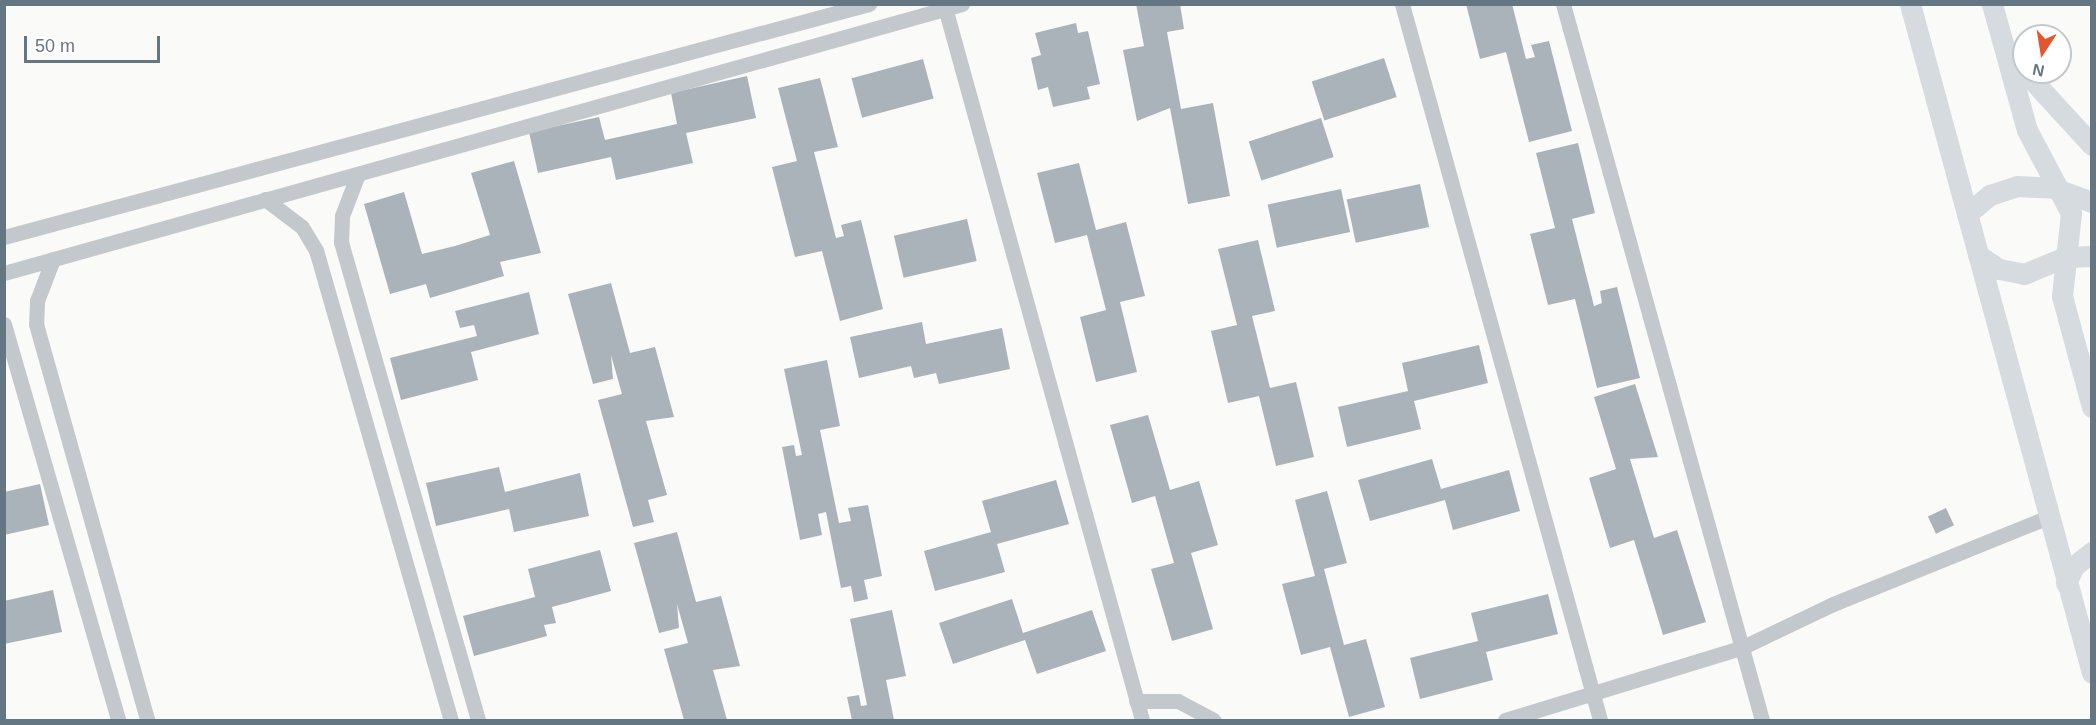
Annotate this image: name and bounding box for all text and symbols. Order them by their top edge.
scale bar [27,24,164,62]
north arrow [2012,24,2072,84]
text: 50 m [35,36,75,56]
text: N [2031,61,2046,80]

